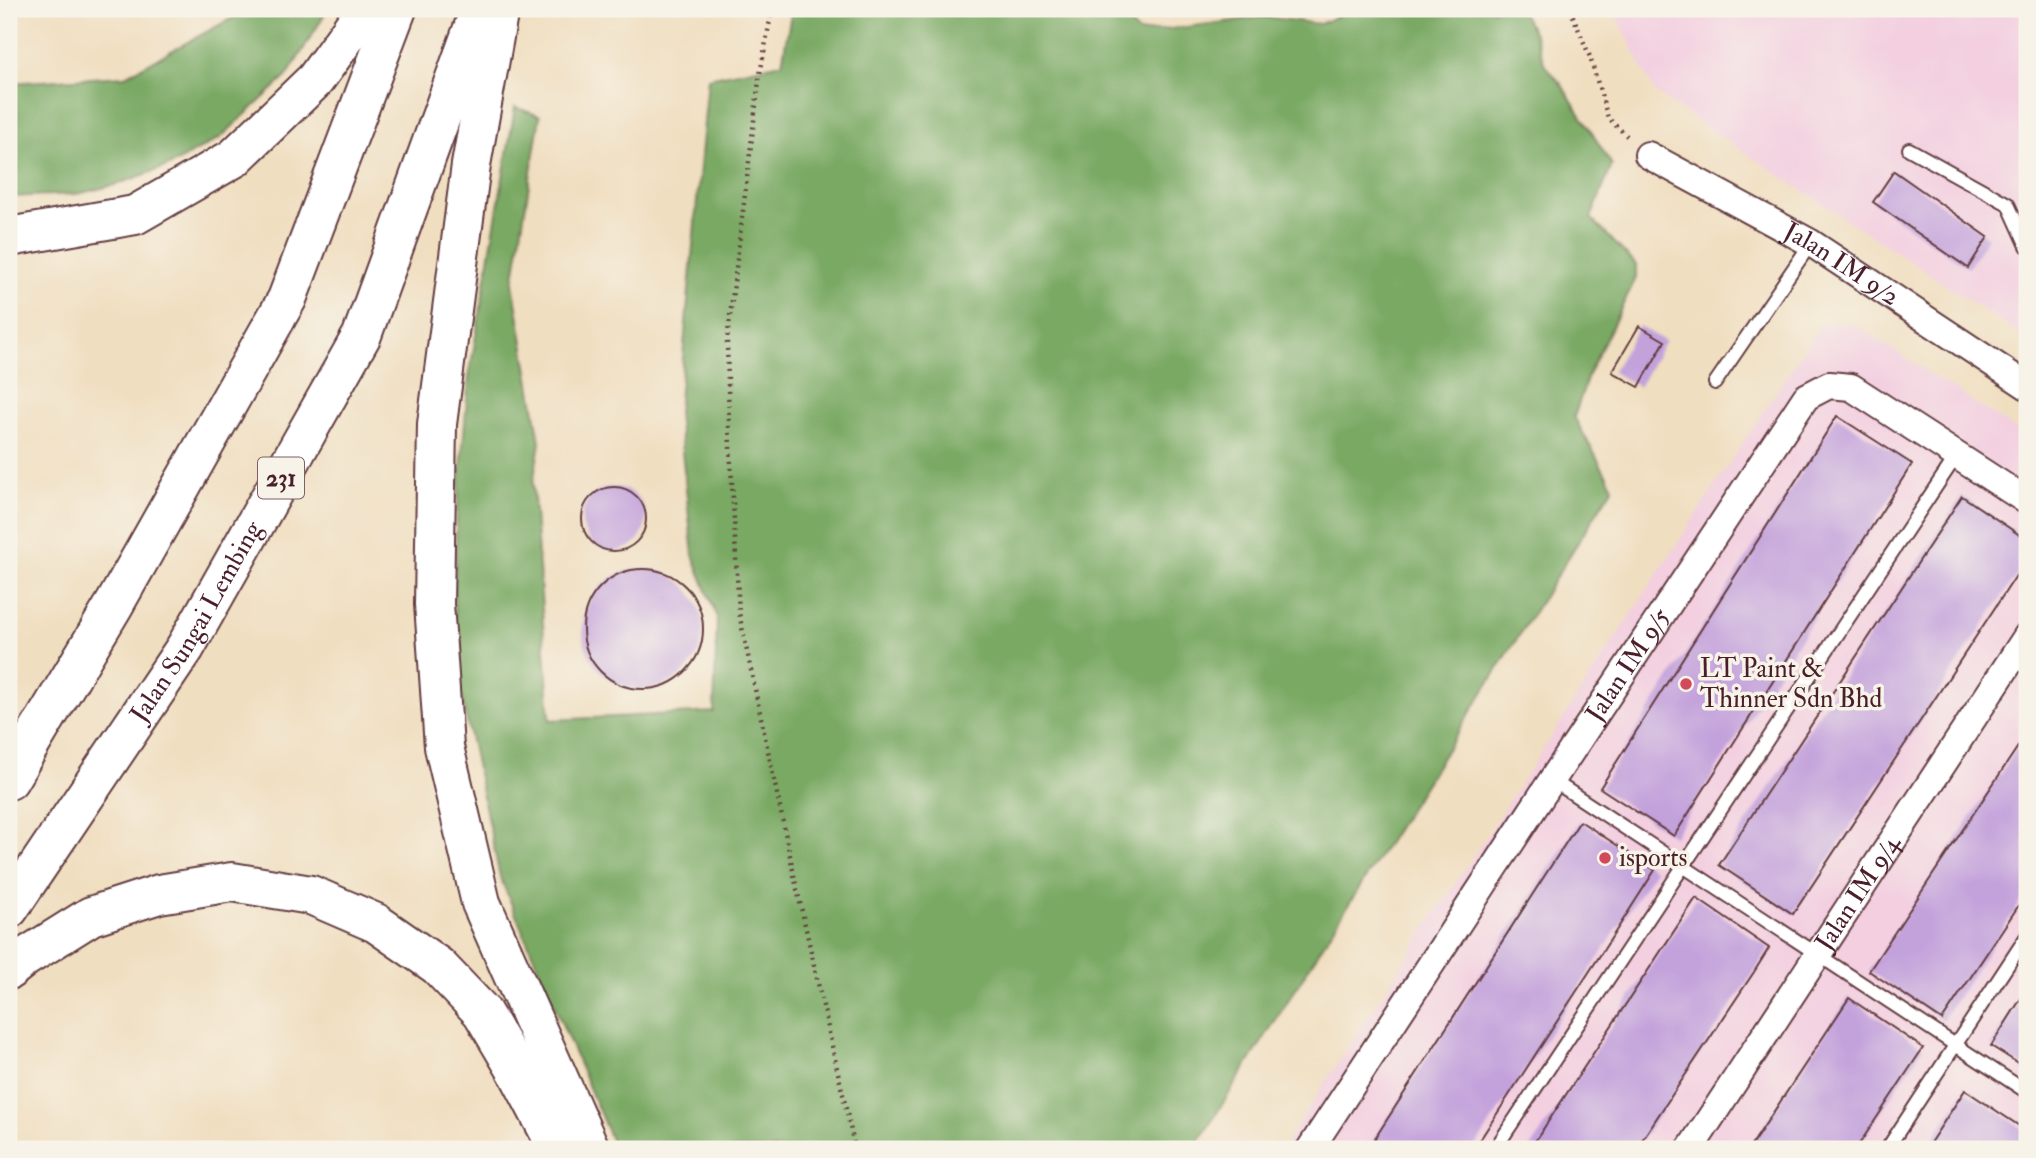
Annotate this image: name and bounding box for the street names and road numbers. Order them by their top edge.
street label: Jalan IM 9/2 [1777,215,1905,313]
road number: 231 [258,458,304,499]
street label: Jalan Sungai Lembing [123,515,270,730]
street label: Jalan IM 9/5 [1578,602,1678,729]
street label: Jalan IM 9/4 [1808,829,1908,958]

